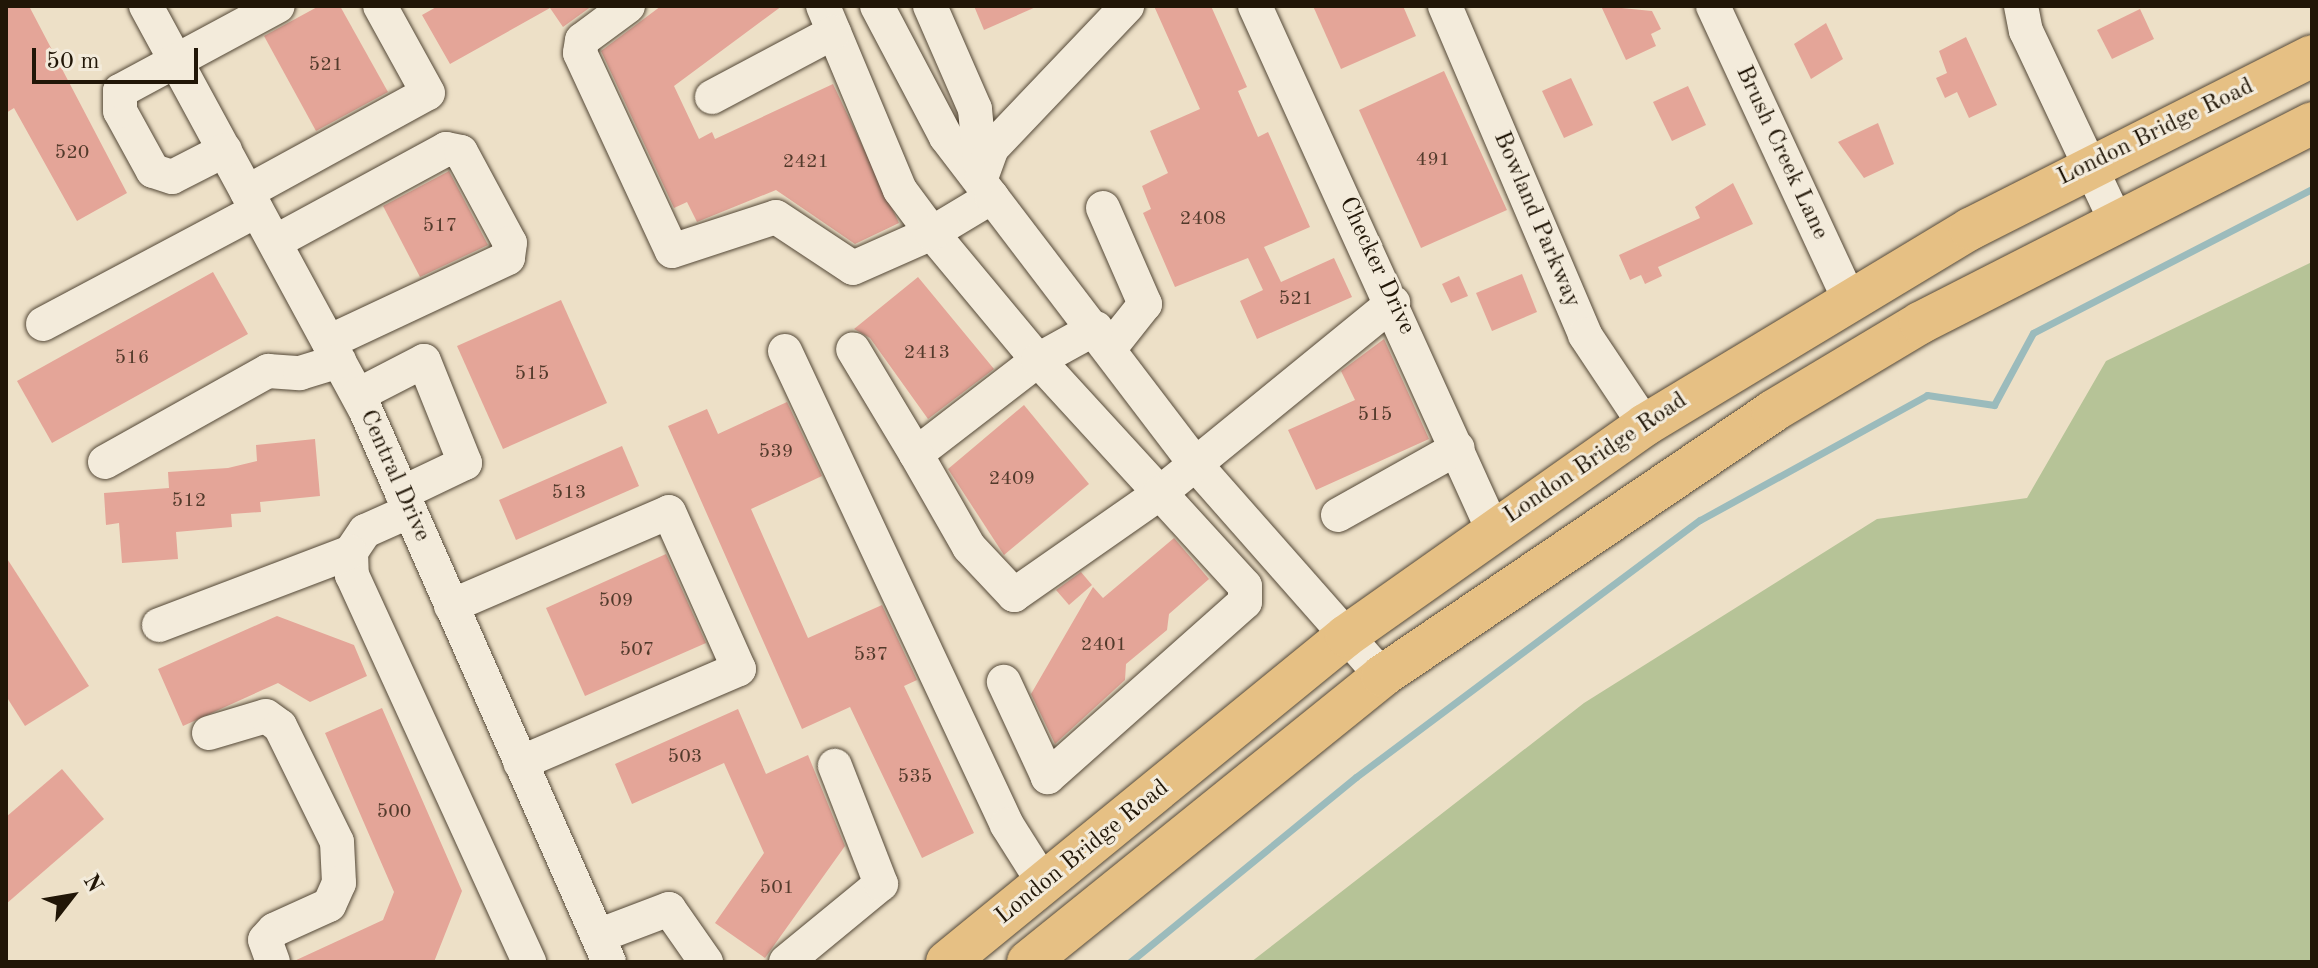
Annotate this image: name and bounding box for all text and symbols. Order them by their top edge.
scale bar [36,32,202,82]
text: 50 m [46,50,100,74]
house number: 521 [309,53,343,77]
street label: Brush Creek Lane [1728,61,1834,245]
street label: London Bridge Road [2053,73,2259,193]
street label: Bowland Parkway [1486,128,1586,312]
house number: 520 [55,141,89,165]
house number: 491 [1416,148,1450,172]
house number: 2421 [783,150,829,174]
street label: Checker Drive [1332,193,1420,339]
house number: 2408 [1180,207,1226,231]
house number: 517 [423,214,457,238]
house number: 521 [1279,287,1313,311]
house number: 2413 [904,341,950,365]
house number: 516 [115,346,149,370]
house number: 515 [515,362,549,386]
street label: London Bridge Road [1499,387,1693,531]
house number: 515 [1358,403,1392,427]
street label: Central Drive [352,406,436,546]
house number: 539 [759,440,793,464]
house number: 2409 [989,467,1035,491]
house number: 513 [552,481,586,505]
house number: 512 [172,489,206,513]
house number: 509 [599,589,633,613]
house number: 2401 [1081,633,1127,657]
house number: 507 [620,638,654,662]
house number: 537 [854,643,888,667]
house number: 503 [668,745,702,769]
house number: 535 [898,765,932,789]
street label: London Bridge Road [991,774,1175,932]
house number: 500 [377,800,411,824]
north arrow [32,856,112,936]
text: N [79,871,106,897]
house number: 501 [760,876,794,900]

